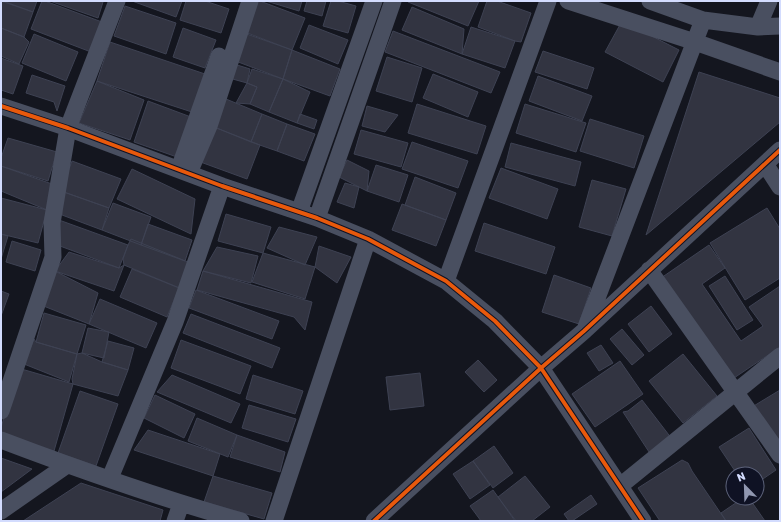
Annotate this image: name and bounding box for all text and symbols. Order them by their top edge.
north arrow [725,466,765,506]
text: N [735,470,748,485]

